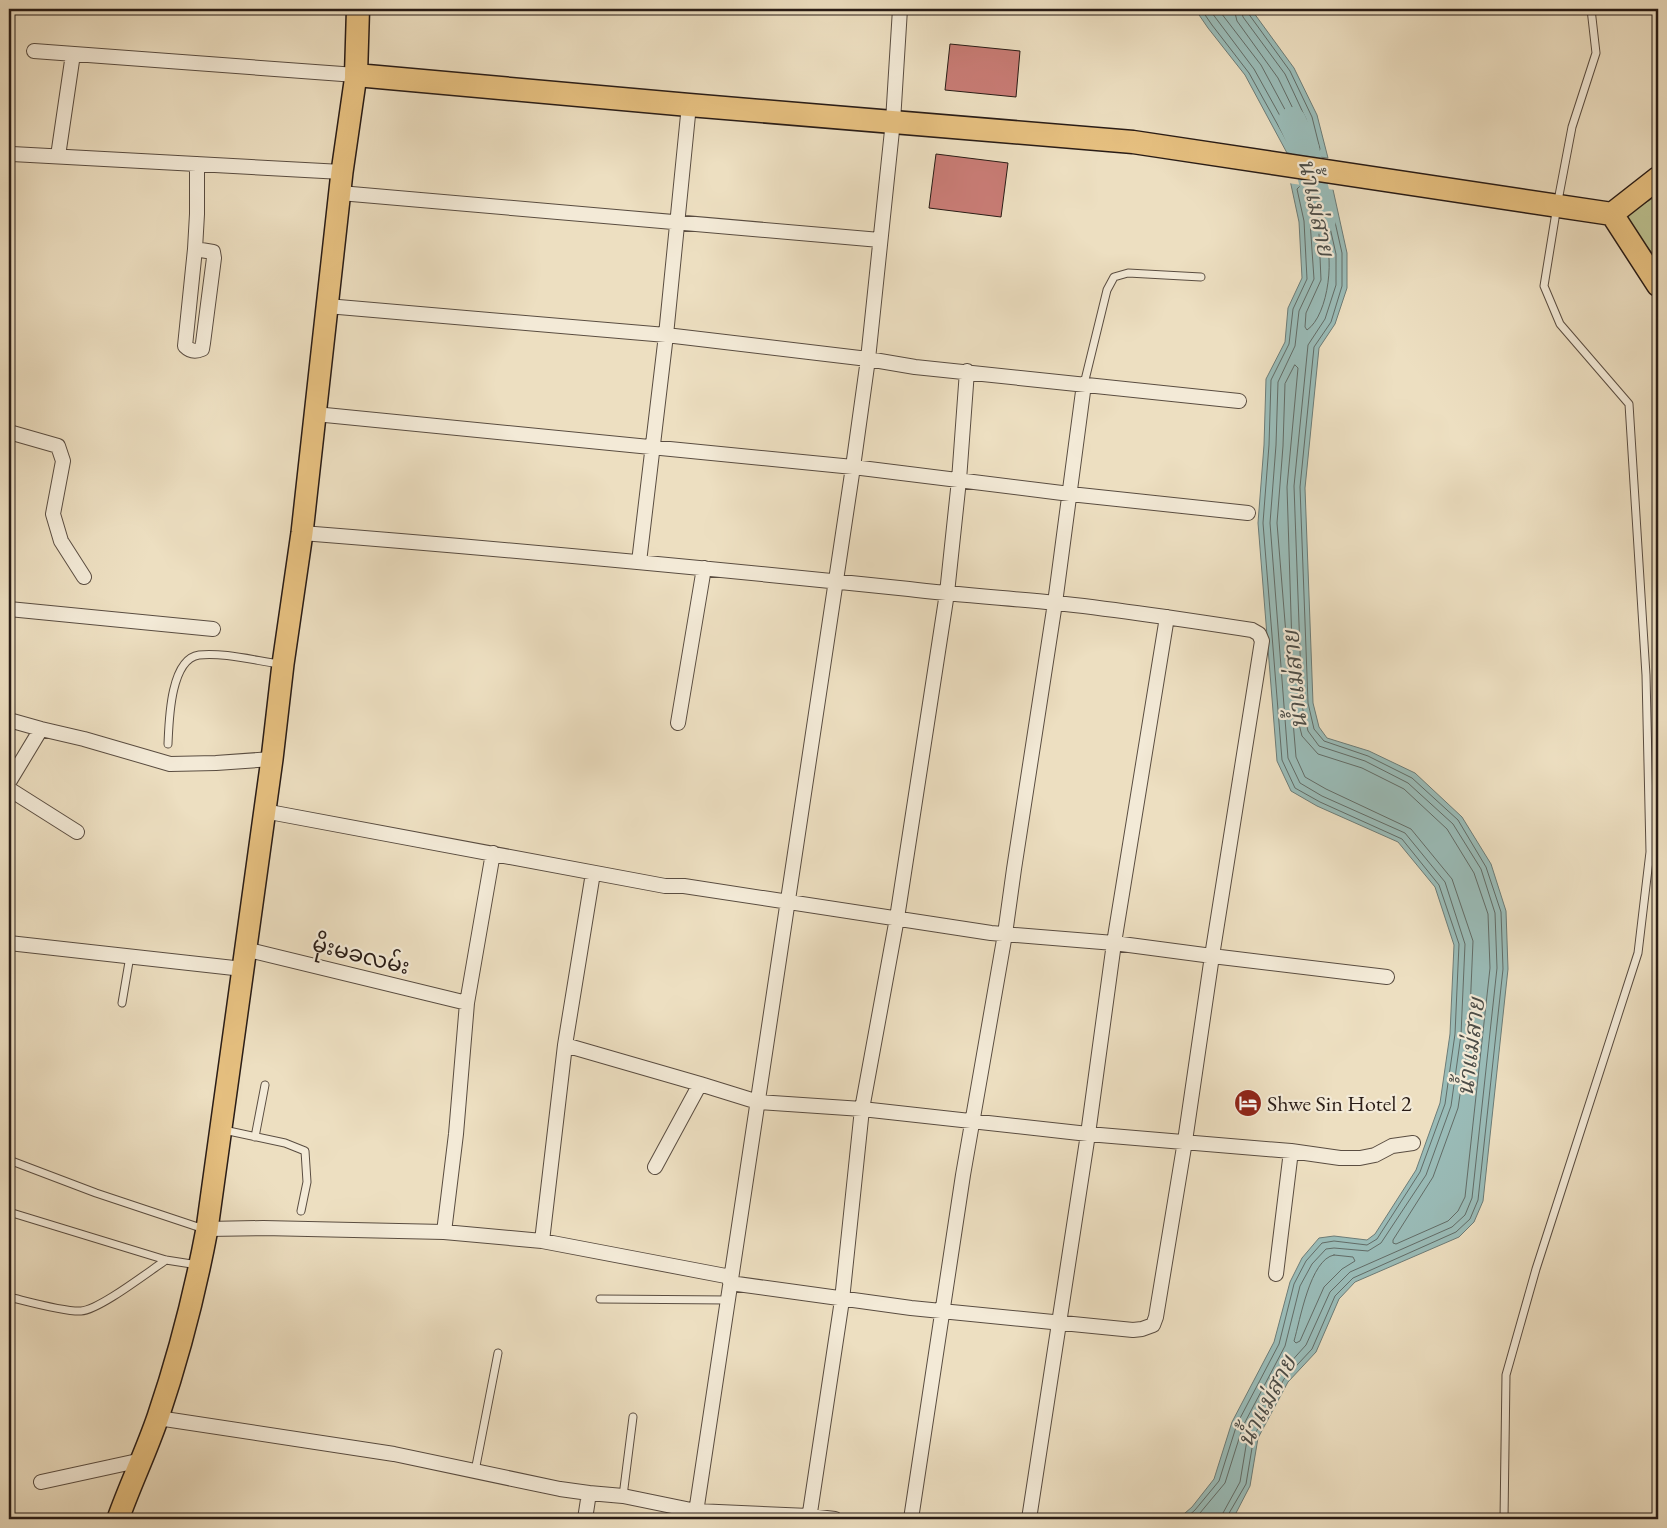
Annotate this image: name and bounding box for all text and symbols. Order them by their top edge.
water label: น้ำแม่สาย [1292,155,1345,260]
water label: น้ำแม่สาย [1272,628,1314,731]
street label: မိုးမခလမ်း [309,928,413,984]
water label: น้ำแม่สาย [1447,994,1492,1098]
hotel icon: Shwe Sin Hotel 2 [1233,1088,1263,1118]
place label: Shwe Sin Hotel 2 [1267,1089,1412,1118]
water label: น้ำแม่สาย [1227,1348,1304,1452]

